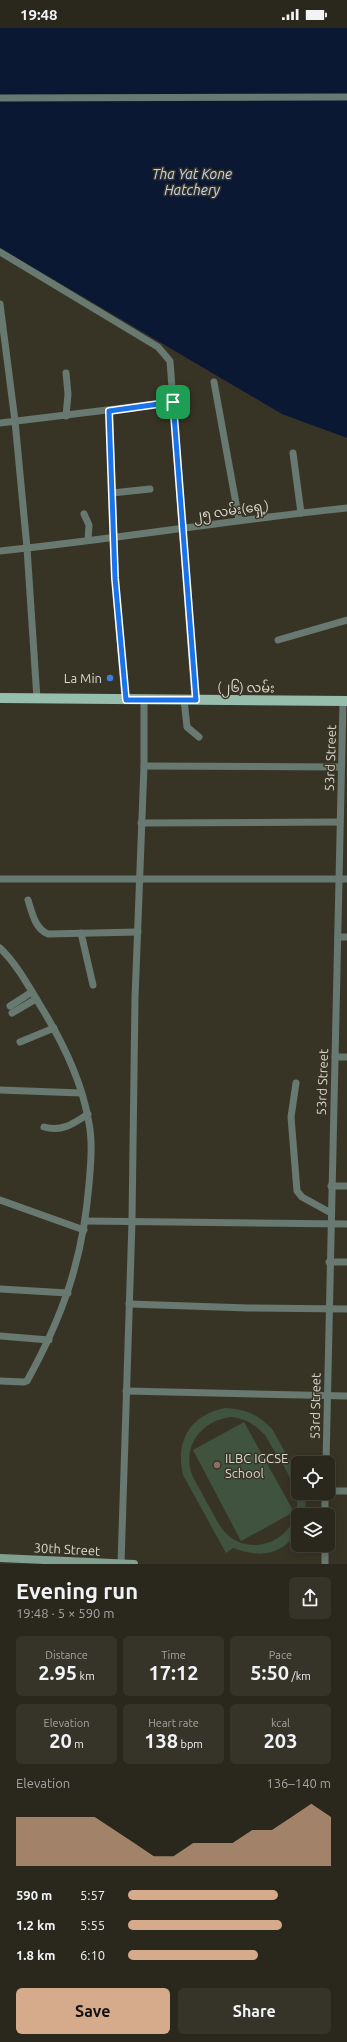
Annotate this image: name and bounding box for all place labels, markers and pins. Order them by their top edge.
pin [156,385,190,419]
place label: La Min [64,671,102,685]
marker: La Min [105,673,115,683]
place label: ILBC IGCSE School [225,1451,288,1480]
marker: ILBC IGCSE School [212,1460,222,1470]

